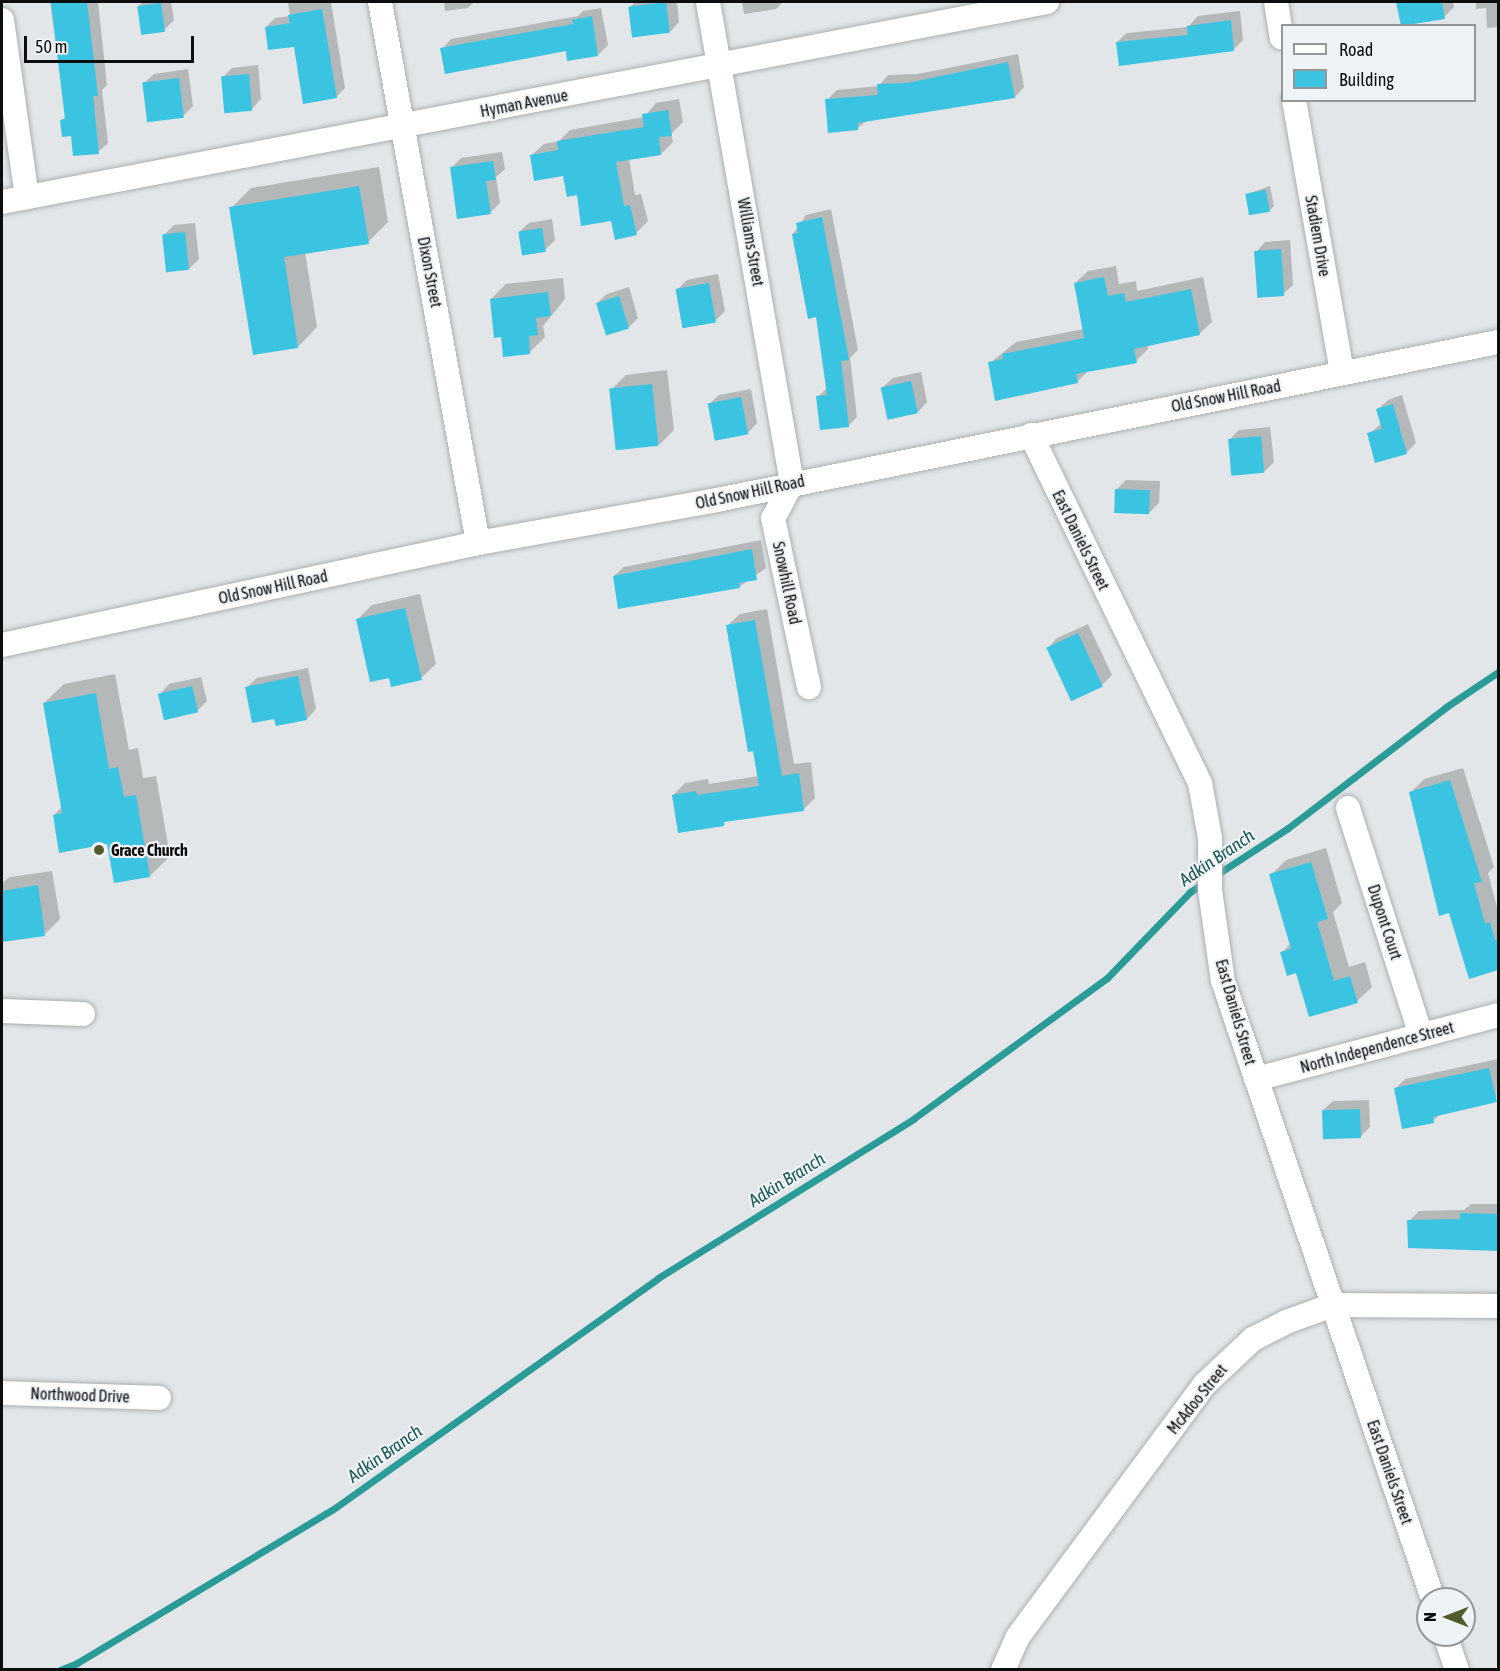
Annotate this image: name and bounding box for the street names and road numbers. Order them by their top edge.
street label: Hyman Avenue [478,85,570,121]
street label: Stadiem Drive [1301,194,1335,278]
street label: Williams Street [734,196,768,288]
street label: Dixon Street [414,235,446,309]
street label: Old Snow Hill Road [1170,376,1282,416]
street label: Old Snow Hill Road [694,471,806,513]
street label: East Daniels Street [1048,487,1114,593]
street label: Snowhill Road [769,540,805,626]
street label: Old Snow Hill Road [217,566,329,608]
street label: Dupont Court [1364,882,1406,962]
street label: East Daniels Street [1212,957,1260,1067]
street label: North Independence Street [1298,1017,1456,1077]
street label: McAdoo Street [1163,1360,1231,1438]
street label: Northwood Drive [30,1384,130,1406]
street label: East Daniels Street [1363,1417,1417,1527]

